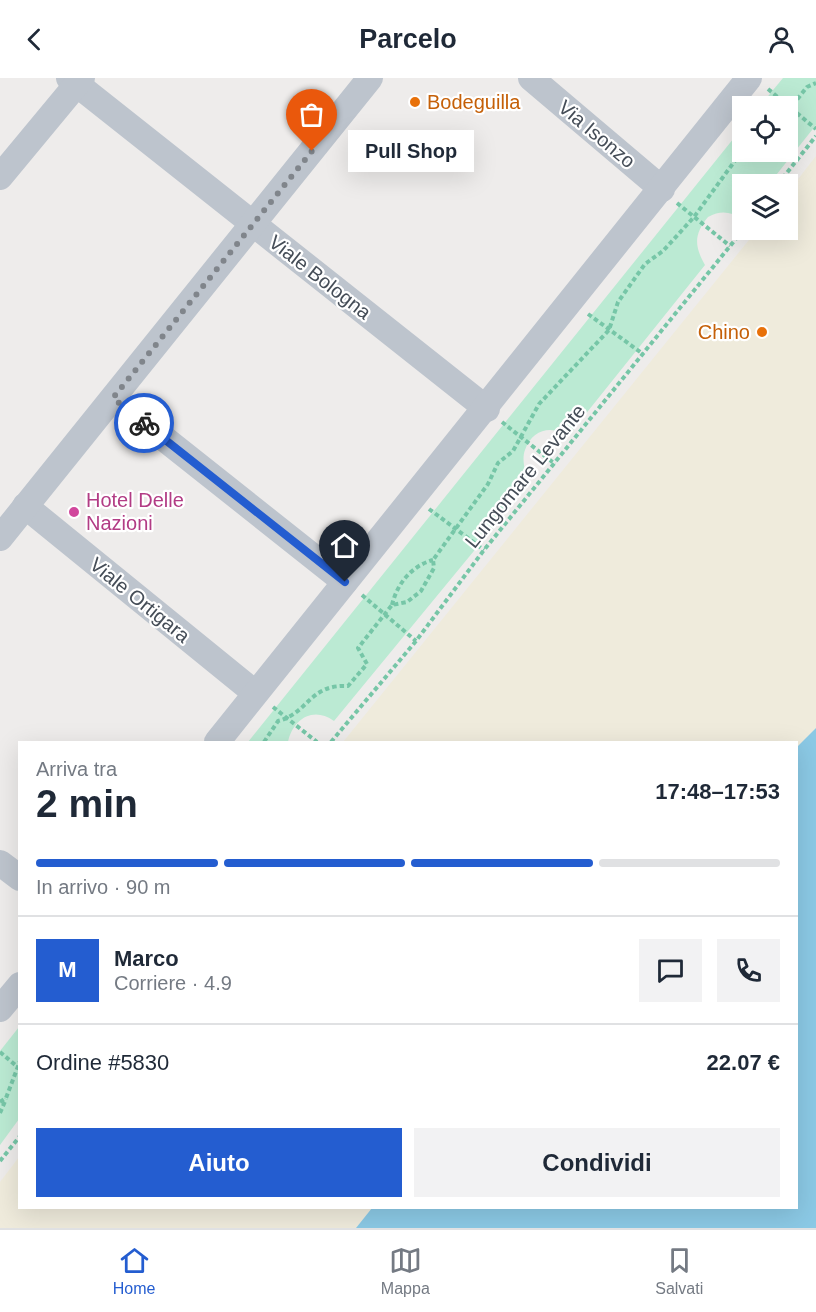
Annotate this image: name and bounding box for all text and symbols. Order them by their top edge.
icon: back [18,23,51,56]
icon: person [765,23,798,56]
text: Parcelo [359,24,457,54]
pin [286,89,337,151]
place label: Bodeguilla [427,91,521,113]
marker: Bodeguilla [408,95,422,109]
street label: Via Isonzo [554,96,640,172]
map controls [732,96,798,240]
button: locate [732,96,798,162]
icon: bag [295,98,328,131]
callout: Pull Shop [348,130,474,172]
text: Pull Shop [365,140,457,162]
button: layers [732,174,798,240]
street label: Viale Bologna [265,230,376,324]
place label: Chino [698,321,750,343]
marker: Chino [755,325,769,339]
courier [114,393,174,453]
street label: Lungomare Levante [460,400,590,552]
icon: bike [128,407,161,440]
place label: Hotel Delle Nazioni [86,489,184,534]
marker: Hotel Delle Nazioni [67,505,81,519]
pin [319,520,370,582]
icon: home [328,529,361,562]
street label: Viale Ortigara [86,553,195,647]
text: Arriva tra [36,758,117,780]
text: 17:48–17:53 [655,779,780,804]
text: 2 min [36,782,138,825]
text: In arrivo · 90 m [36,876,170,898]
button: chat [639,939,702,1002]
button: phone [717,939,780,1002]
text: Marco [114,946,179,971]
text: M [58,957,77,982]
text: Corriere · 4.9 [114,972,232,994]
text: Ordine #5830 [36,1050,169,1075]
text: 22.07 € [707,1050,780,1075]
button: Aiuto [36,1128,402,1197]
button: Condividi [414,1128,780,1197]
tab: Home [113,1244,155,1298]
tab: Mappa [381,1244,430,1298]
tab: Salvati [655,1244,703,1298]

